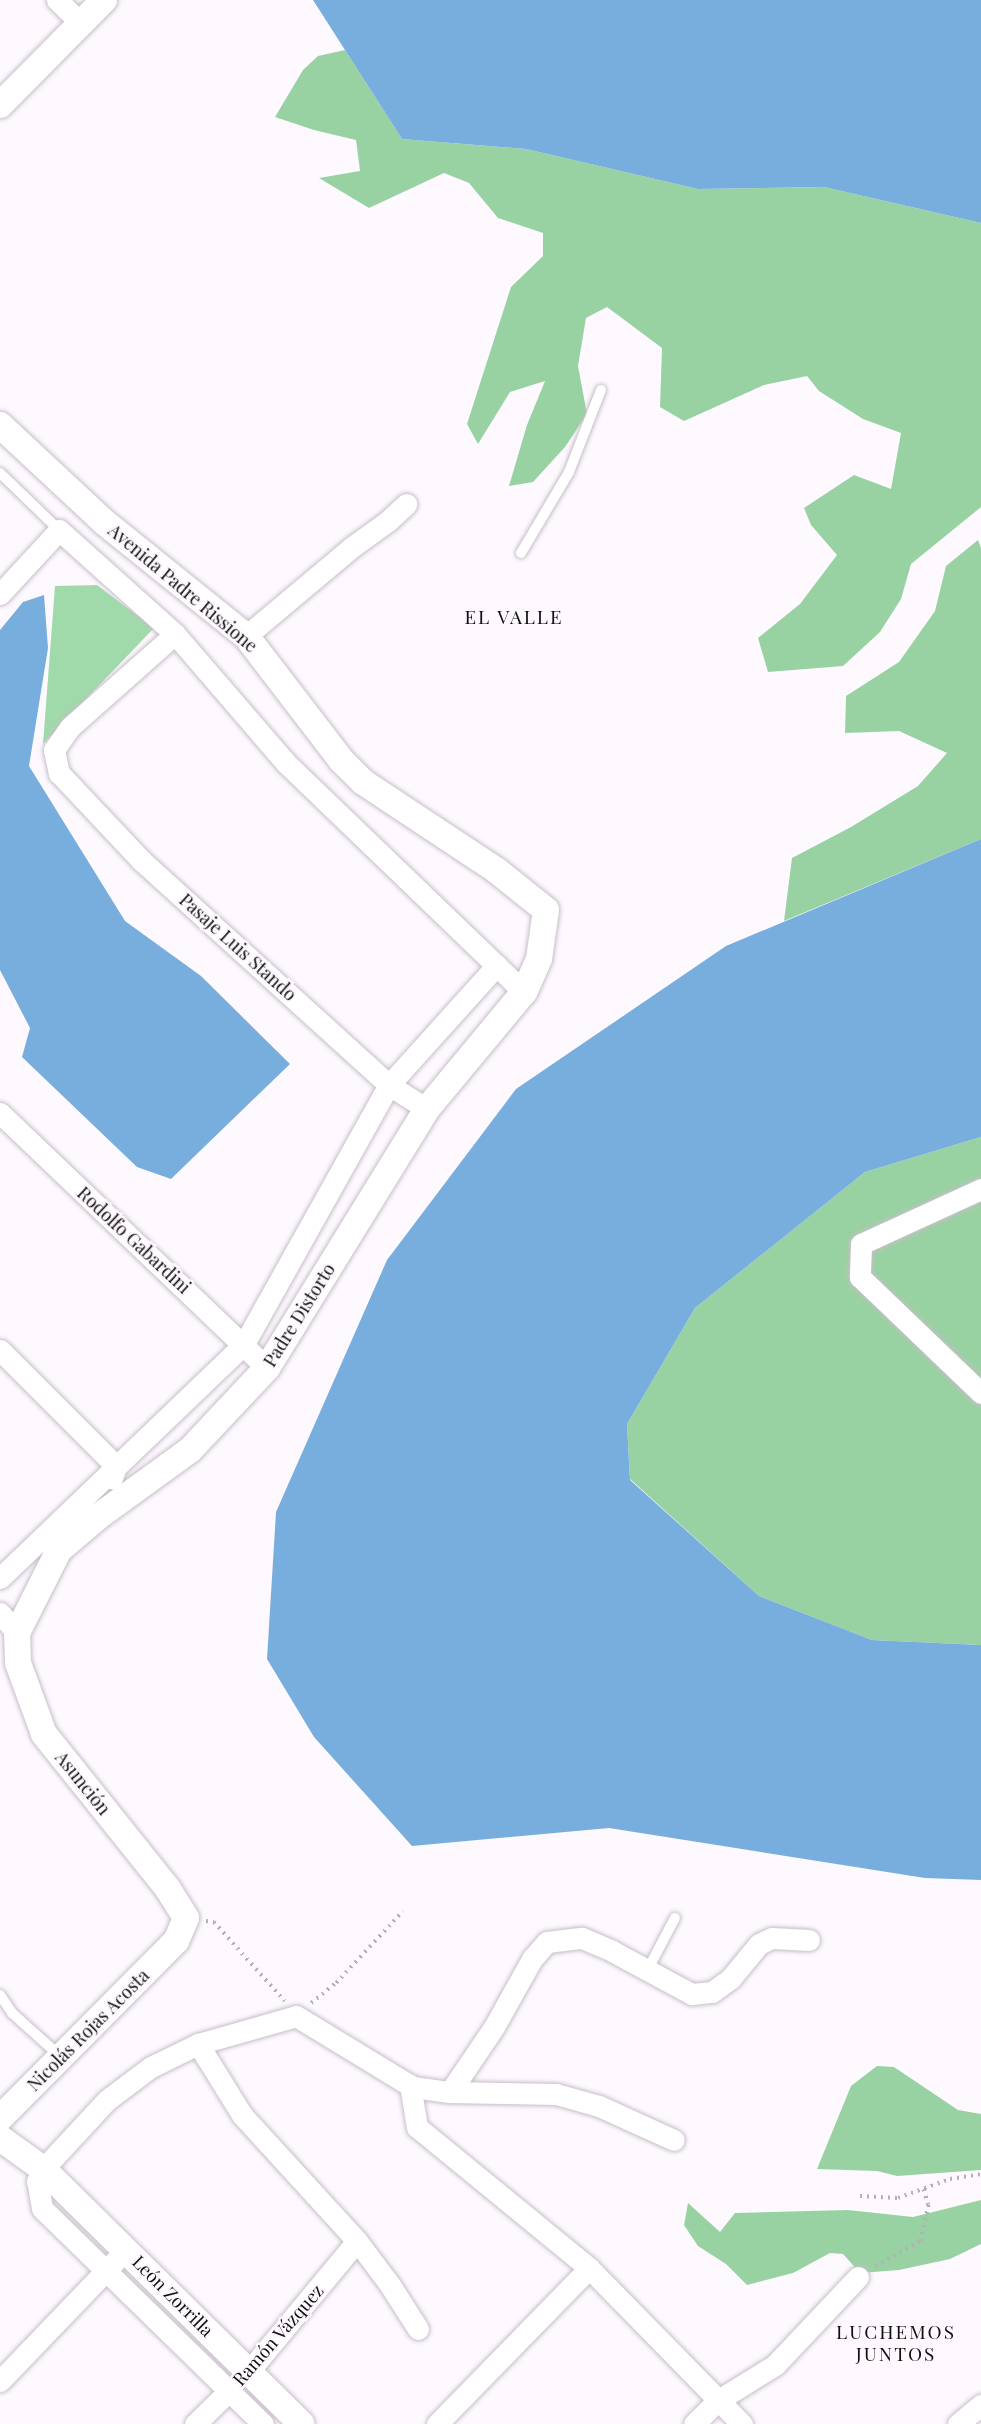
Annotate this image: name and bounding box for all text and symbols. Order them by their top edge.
street label: Avenida Padre Rissione [104,519,262,657]
district label: EL VALLE [465,606,563,628]
street label: Pasaje Luis Stando [175,889,301,1005]
street label: Rodolfo Gabardini [73,1182,195,1298]
street label: Padre Distorto [259,1259,339,1371]
street label: Asunción [51,1747,115,1819]
street label: Nicolás Rojas Acosta [22,1964,154,2096]
street label: León Zorrilla [128,2251,218,2341]
street label: Ramón Vázquez [228,2280,328,2390]
district label: LUCHEMOS JUNTOS [837,2321,955,2365]

